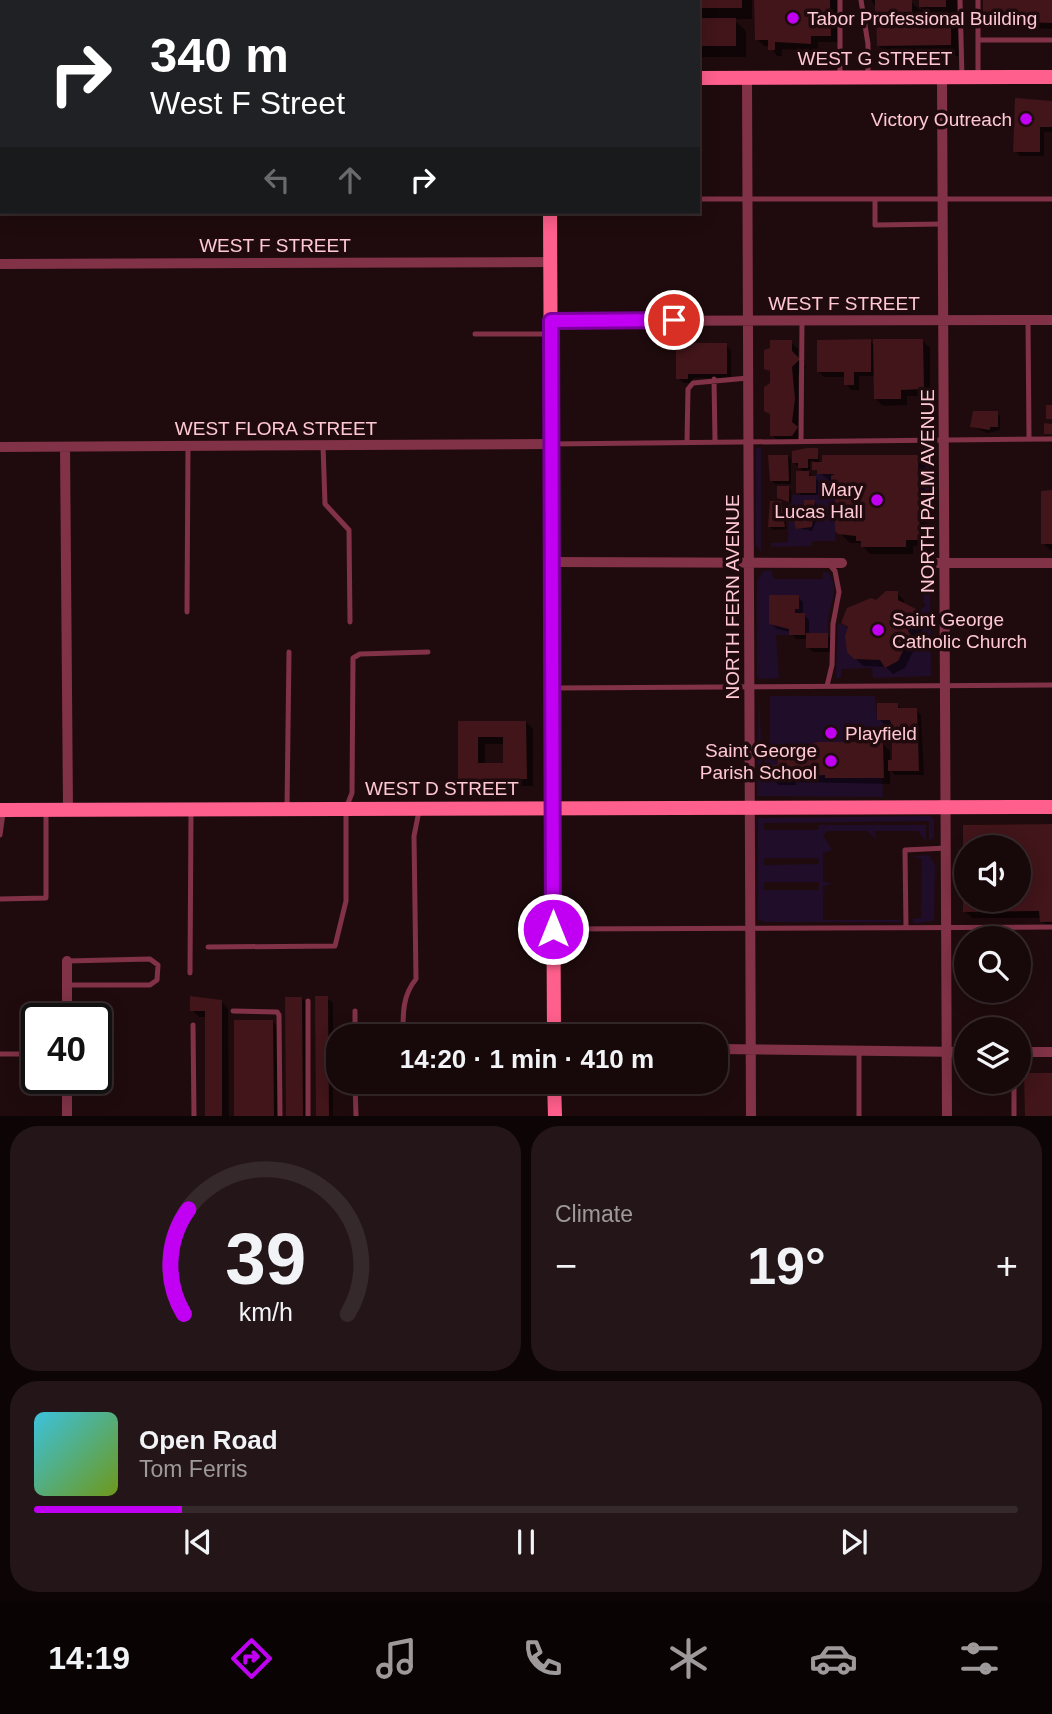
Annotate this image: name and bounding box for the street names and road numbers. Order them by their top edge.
street label: WEST G STREET [798,48,953,69]
street label: WEST F STREET [199,235,351,256]
street label: WEST F STREET [768,293,920,314]
street label: NORTH PALM AVENUE [917,389,938,593]
street label: WEST FLORA STREET [175,418,378,439]
street label: NORTH FERN AVENUE [722,494,743,700]
street label: WEST D STREET [365,778,519,799]

